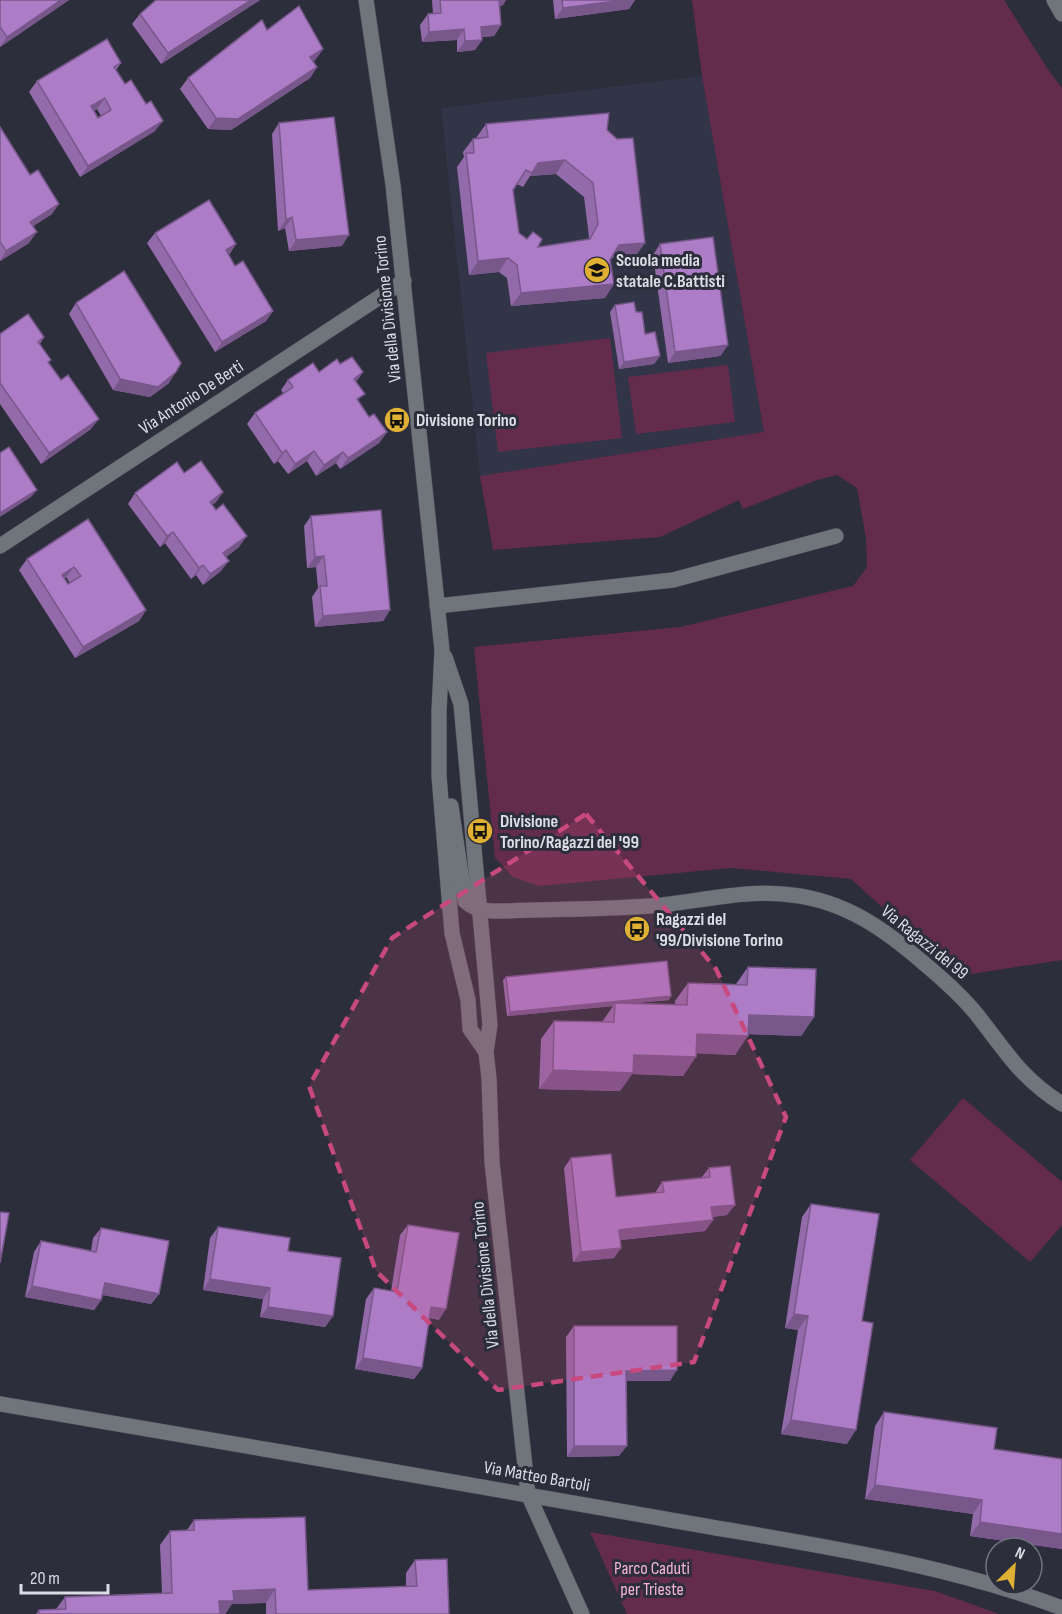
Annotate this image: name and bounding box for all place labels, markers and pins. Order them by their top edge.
place label: Scuola media statale C.Battisti [616,250,725,292]
school or university icon: Scuola media statale C.Battisti [582,255,612,285]
bus stop icon: Divisione Torino [382,405,412,435]
place label: Divisione Torino [416,410,517,431]
place label: Divisione Torino/Ragazzi del '99 [500,811,639,853]
bus stop icon: Divisione Torino/Ragazzi del '99 [465,816,495,846]
place label: Ragazzi del '99/Divisione Torino [656,909,783,951]
bus stop icon: Ragazzi del '99/Divisione Torino [622,914,652,944]

